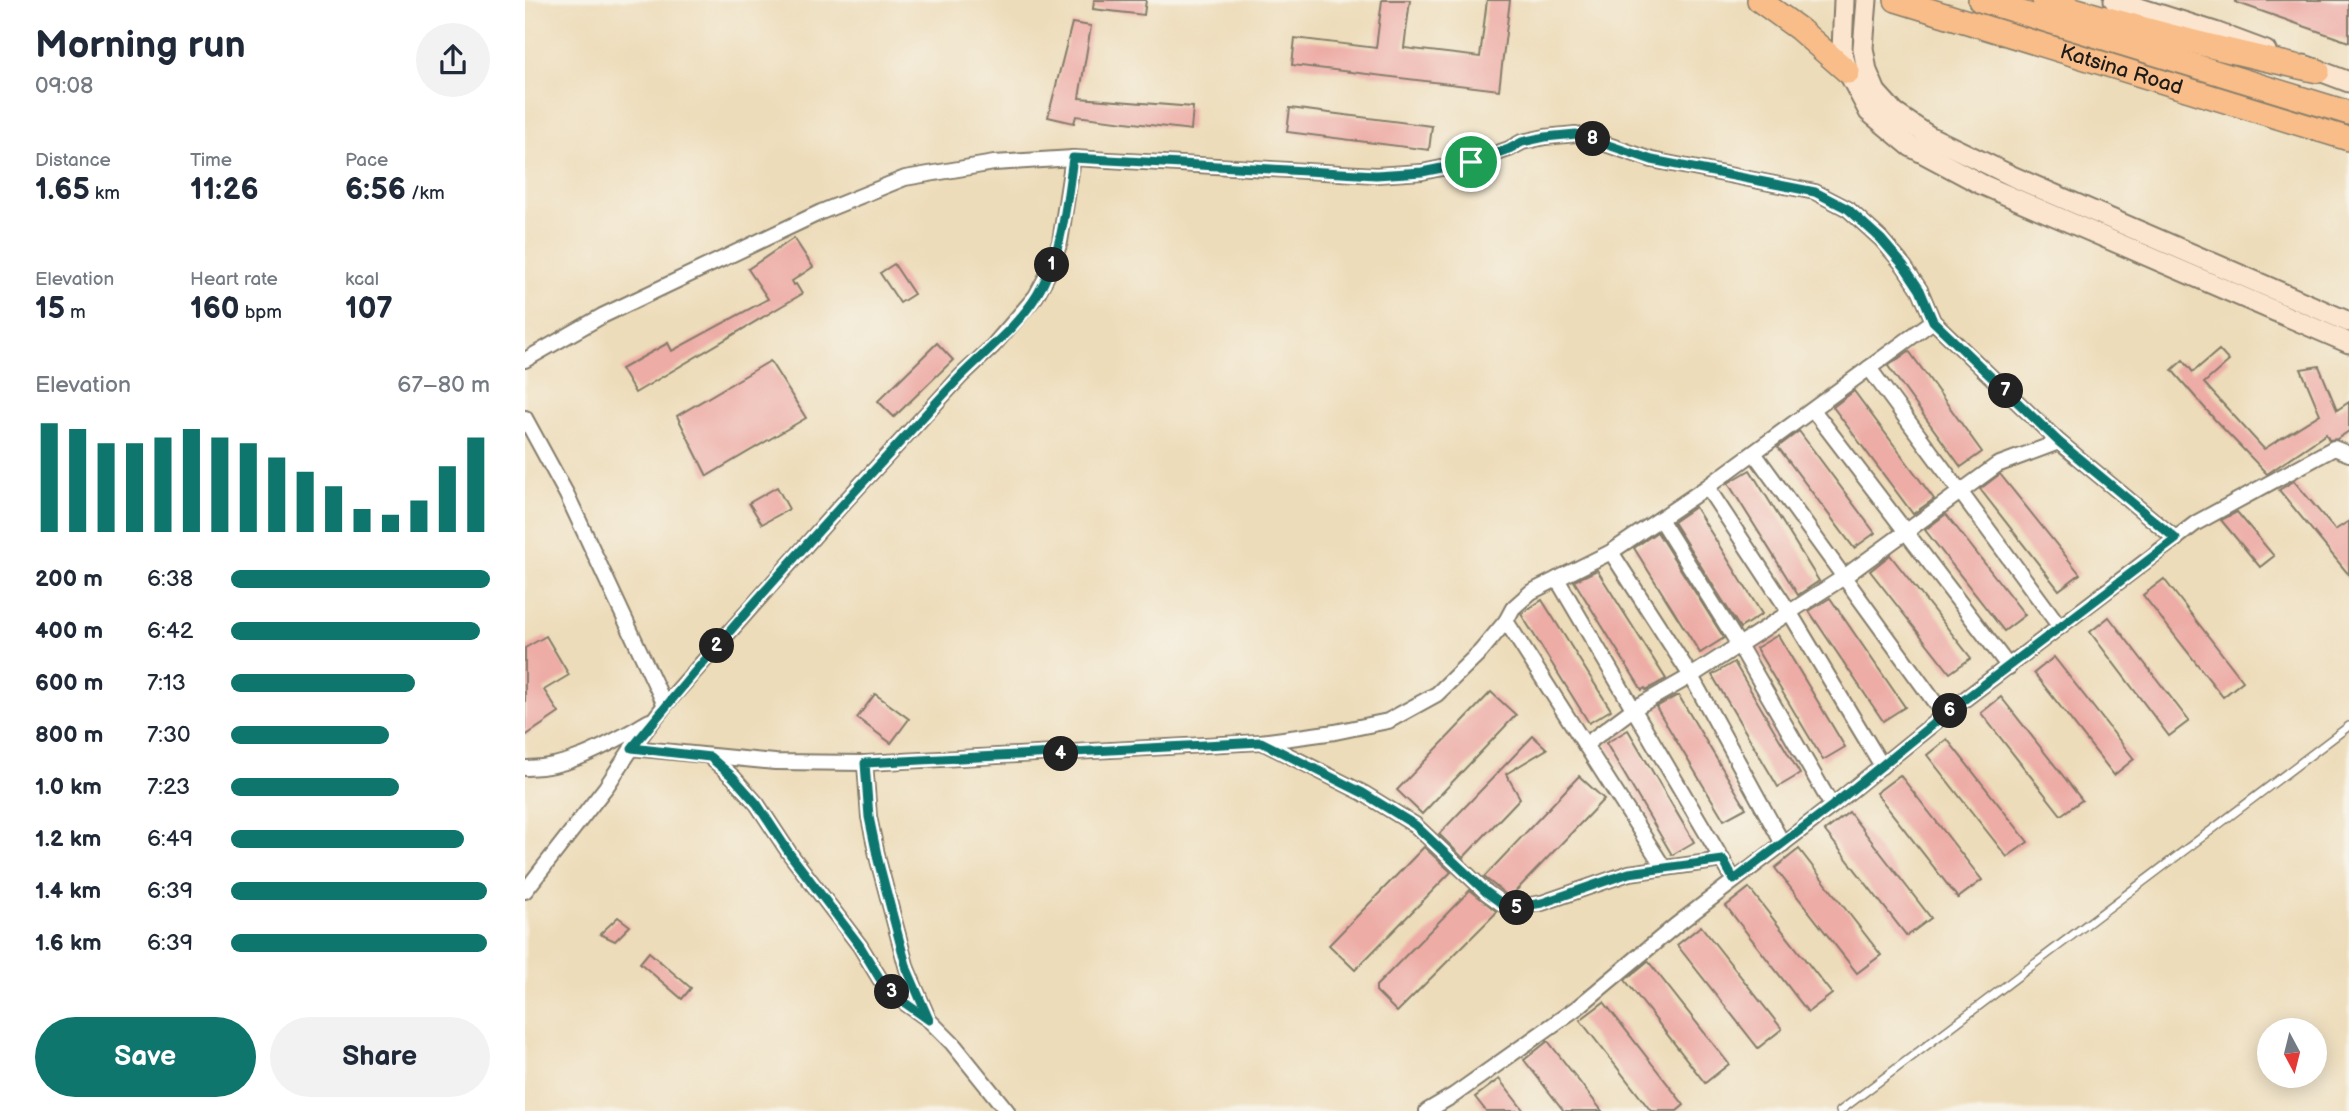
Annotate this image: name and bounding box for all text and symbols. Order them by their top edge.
text: Morning run [35,23,246,68]
button: share [416,23,490,97]
street label: Katsina Road [2057,39,2186,100]
text: 09:08 [35,72,93,100]
pin: 8 [1575,122,1611,156]
text: 8 [1587,127,1598,150]
pin [1441,132,1501,192]
icon: arrive [1452,143,1490,181]
text: Distance [35,149,111,172]
text: Time [190,149,232,172]
text: Pace [345,149,388,172]
text: 1.65 [35,172,90,208]
text: 11:26 [190,172,259,208]
text: 6:56 [345,172,406,208]
text: km [90,182,120,205]
text: /km [406,182,445,205]
pin: 1 [1035,247,1069,282]
text: 1 [1048,253,1056,276]
text: Elevation [35,268,114,291]
text: Heart rate [190,268,278,291]
text: kcal [345,268,379,291]
text: 15 [35,291,65,327]
text: 160 [190,291,240,327]
text: 107 [345,291,393,327]
text: m [65,301,86,324]
text: bpm [240,301,282,324]
text: Elevation [35,371,131,399]
text: 67–80 m [397,371,490,399]
pin: 7 [1989,374,2023,408]
text: 7 [2000,379,2011,402]
text: 200 m [35,565,103,593]
text: 6:38 [147,565,193,593]
text: 400 m [35,617,103,645]
text: 6:42 [147,617,193,645]
pin: 2 [699,628,735,664]
text: 2 [711,634,722,657]
text: 600 m [35,669,103,697]
text: 7:13 [147,669,186,697]
pin: 6 [1933,694,1967,728]
text: 6 [1944,699,1955,722]
text: 800 m [35,721,103,749]
text: 7:30 [147,721,191,749]
pin: 4 [1043,736,1079,772]
text: 4 [1055,742,1066,765]
text: 1.0 km [35,773,102,801]
text: 7:23 [147,773,190,801]
text: 1.2 km [35,825,101,853]
text: 6:49 [147,825,193,853]
text: 1.4 km [35,877,101,905]
text: 6:39 [147,877,193,905]
pin: 5 [1499,890,1535,926]
text: 5 [1511,896,1522,919]
text: 1.6 km [35,929,102,957]
text: 6:39 [147,929,193,957]
pin: 3 [875,974,909,1010]
text: 3 [886,980,897,1003]
button: Save [35,1017,256,1097]
button: Share [270,1017,490,1097]
north arrow [2257,1018,2327,1088]
map controls [2257,1018,2327,1088]

